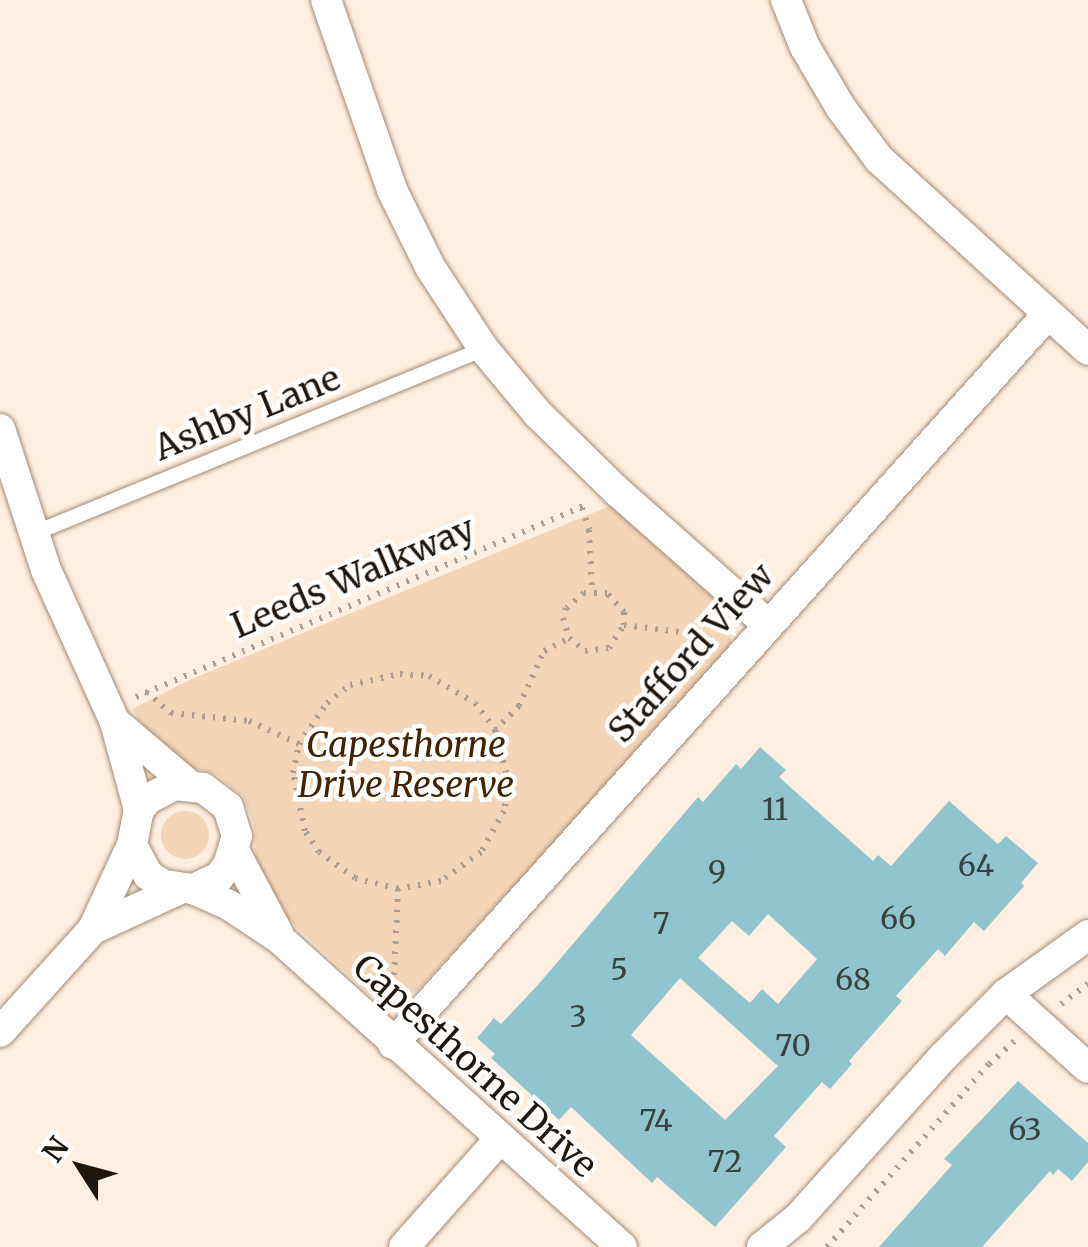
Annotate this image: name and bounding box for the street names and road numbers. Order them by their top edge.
street label: Ashby Lane [148,357,346,469]
street label: Leeds Walkway [225,507,481,647]
street label: Stafford View [600,555,782,751]
street label: Capesthorne Drive [345,946,605,1186]

